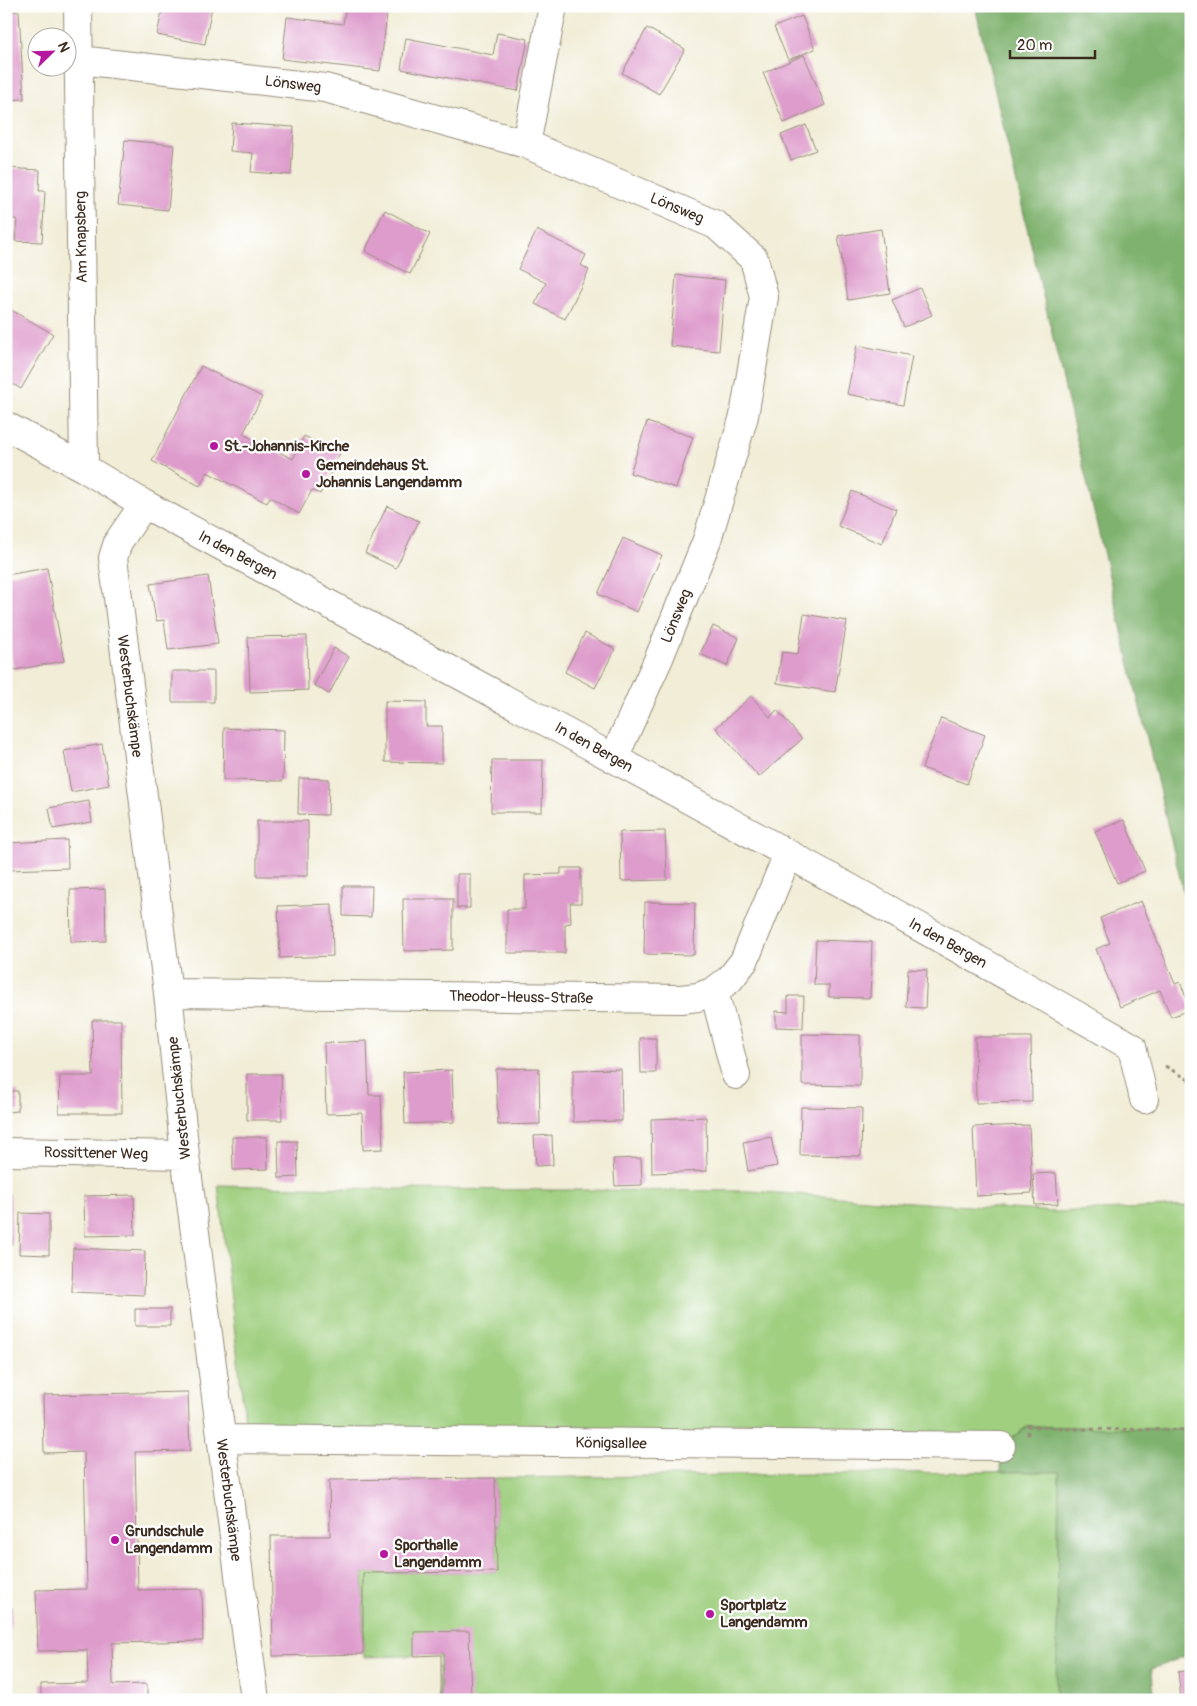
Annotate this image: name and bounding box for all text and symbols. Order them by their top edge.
north arrow [28,28,78,78]
scale bar [1010,28,1094,60]
text: 20 m [1017,36,1052,55]
text: N [54,39,73,55]
street label: Lönsweg [264,72,322,97]
street label: Lönsweg [647,189,707,228]
street label: Am Knapsberg [71,191,92,283]
place label: St.-Johannis-Kirche [224,437,350,456]
marker: St.-Johannis-Kirche [208,440,220,452]
place label: Gemeindehaus St. Johannis Langendamm [316,456,462,492]
marker: Gemeindehaus St. Johannis Langendamm [300,468,312,480]
street label: In den Bergen [195,527,280,584]
street label: Lönsweg [657,586,696,646]
street label: Westerbuchskämpe [113,634,147,759]
street label: In den Bergen [551,718,636,777]
street label: In den Bergen [905,914,990,973]
street label: Theodor-Heuss-Straße [449,987,594,1008]
street label: Westerbuchskämpe [164,1035,195,1160]
street label: Rossittener Weg [44,1143,148,1164]
street label: Königsallee [575,1433,648,1454]
street label: Westerbuchskämpe [212,1438,246,1563]
place label: Grundschule Langendamm [125,1522,213,1558]
marker: Grundschule Langendamm [109,1534,121,1546]
place label: Sporthalle Langendamm [394,1536,482,1572]
marker: Sporthalle Langendamm [378,1548,390,1560]
place label: Sportplatz Langendamm [720,1596,808,1632]
marker: Sportplatz Langendamm [704,1608,716,1620]

